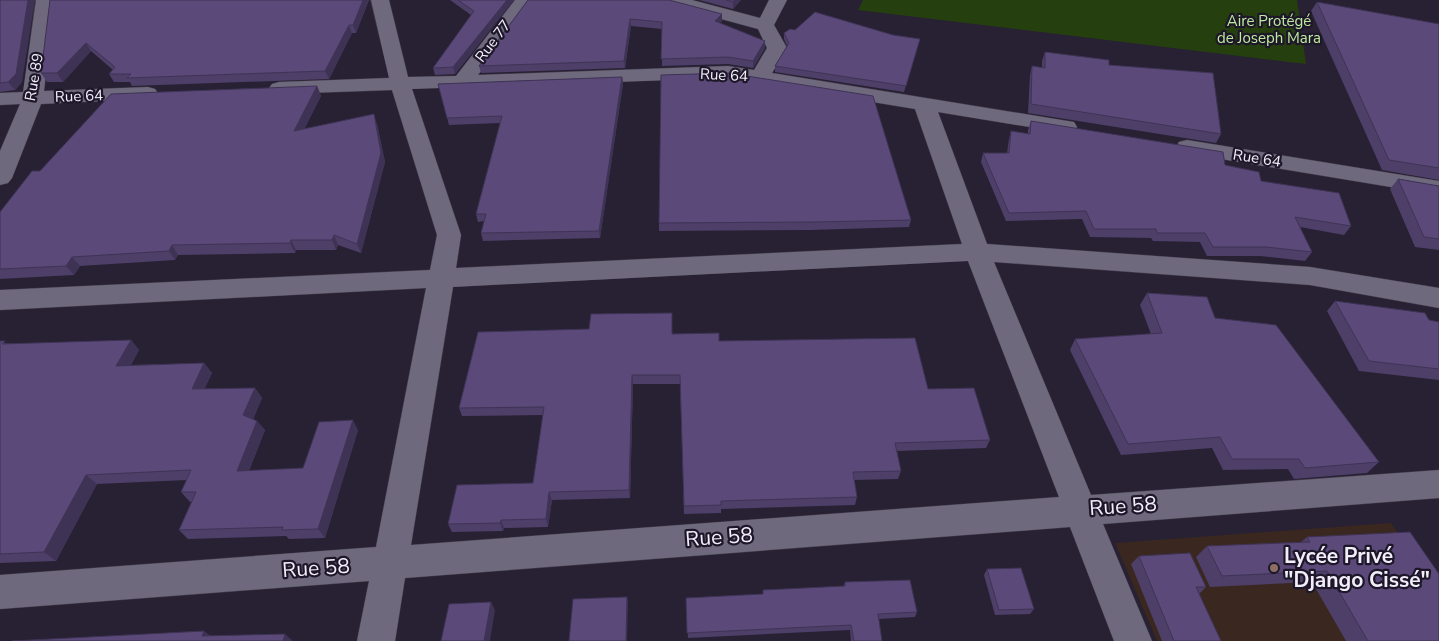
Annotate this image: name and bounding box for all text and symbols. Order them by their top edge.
park label: Aire Protégé de Joseph Mara [1217,11,1321,48]
street label: Rue 77 [470,16,516,66]
street label: Rue 89 [20,51,48,103]
street label: Rue 64 [699,64,749,86]
street label: Rue 64 [55,85,103,107]
street label: Rue 64 [1232,144,1282,172]
street label: Rue 58 [1088,490,1158,522]
street label: Rue 58 [684,521,754,553]
place label: Lycée Privé "Django Cissé" [1284,542,1430,594]
street label: Rue 58 [281,552,351,584]
marker: Lycée Privé "Django Cissé" [1268,562,1280,574]

